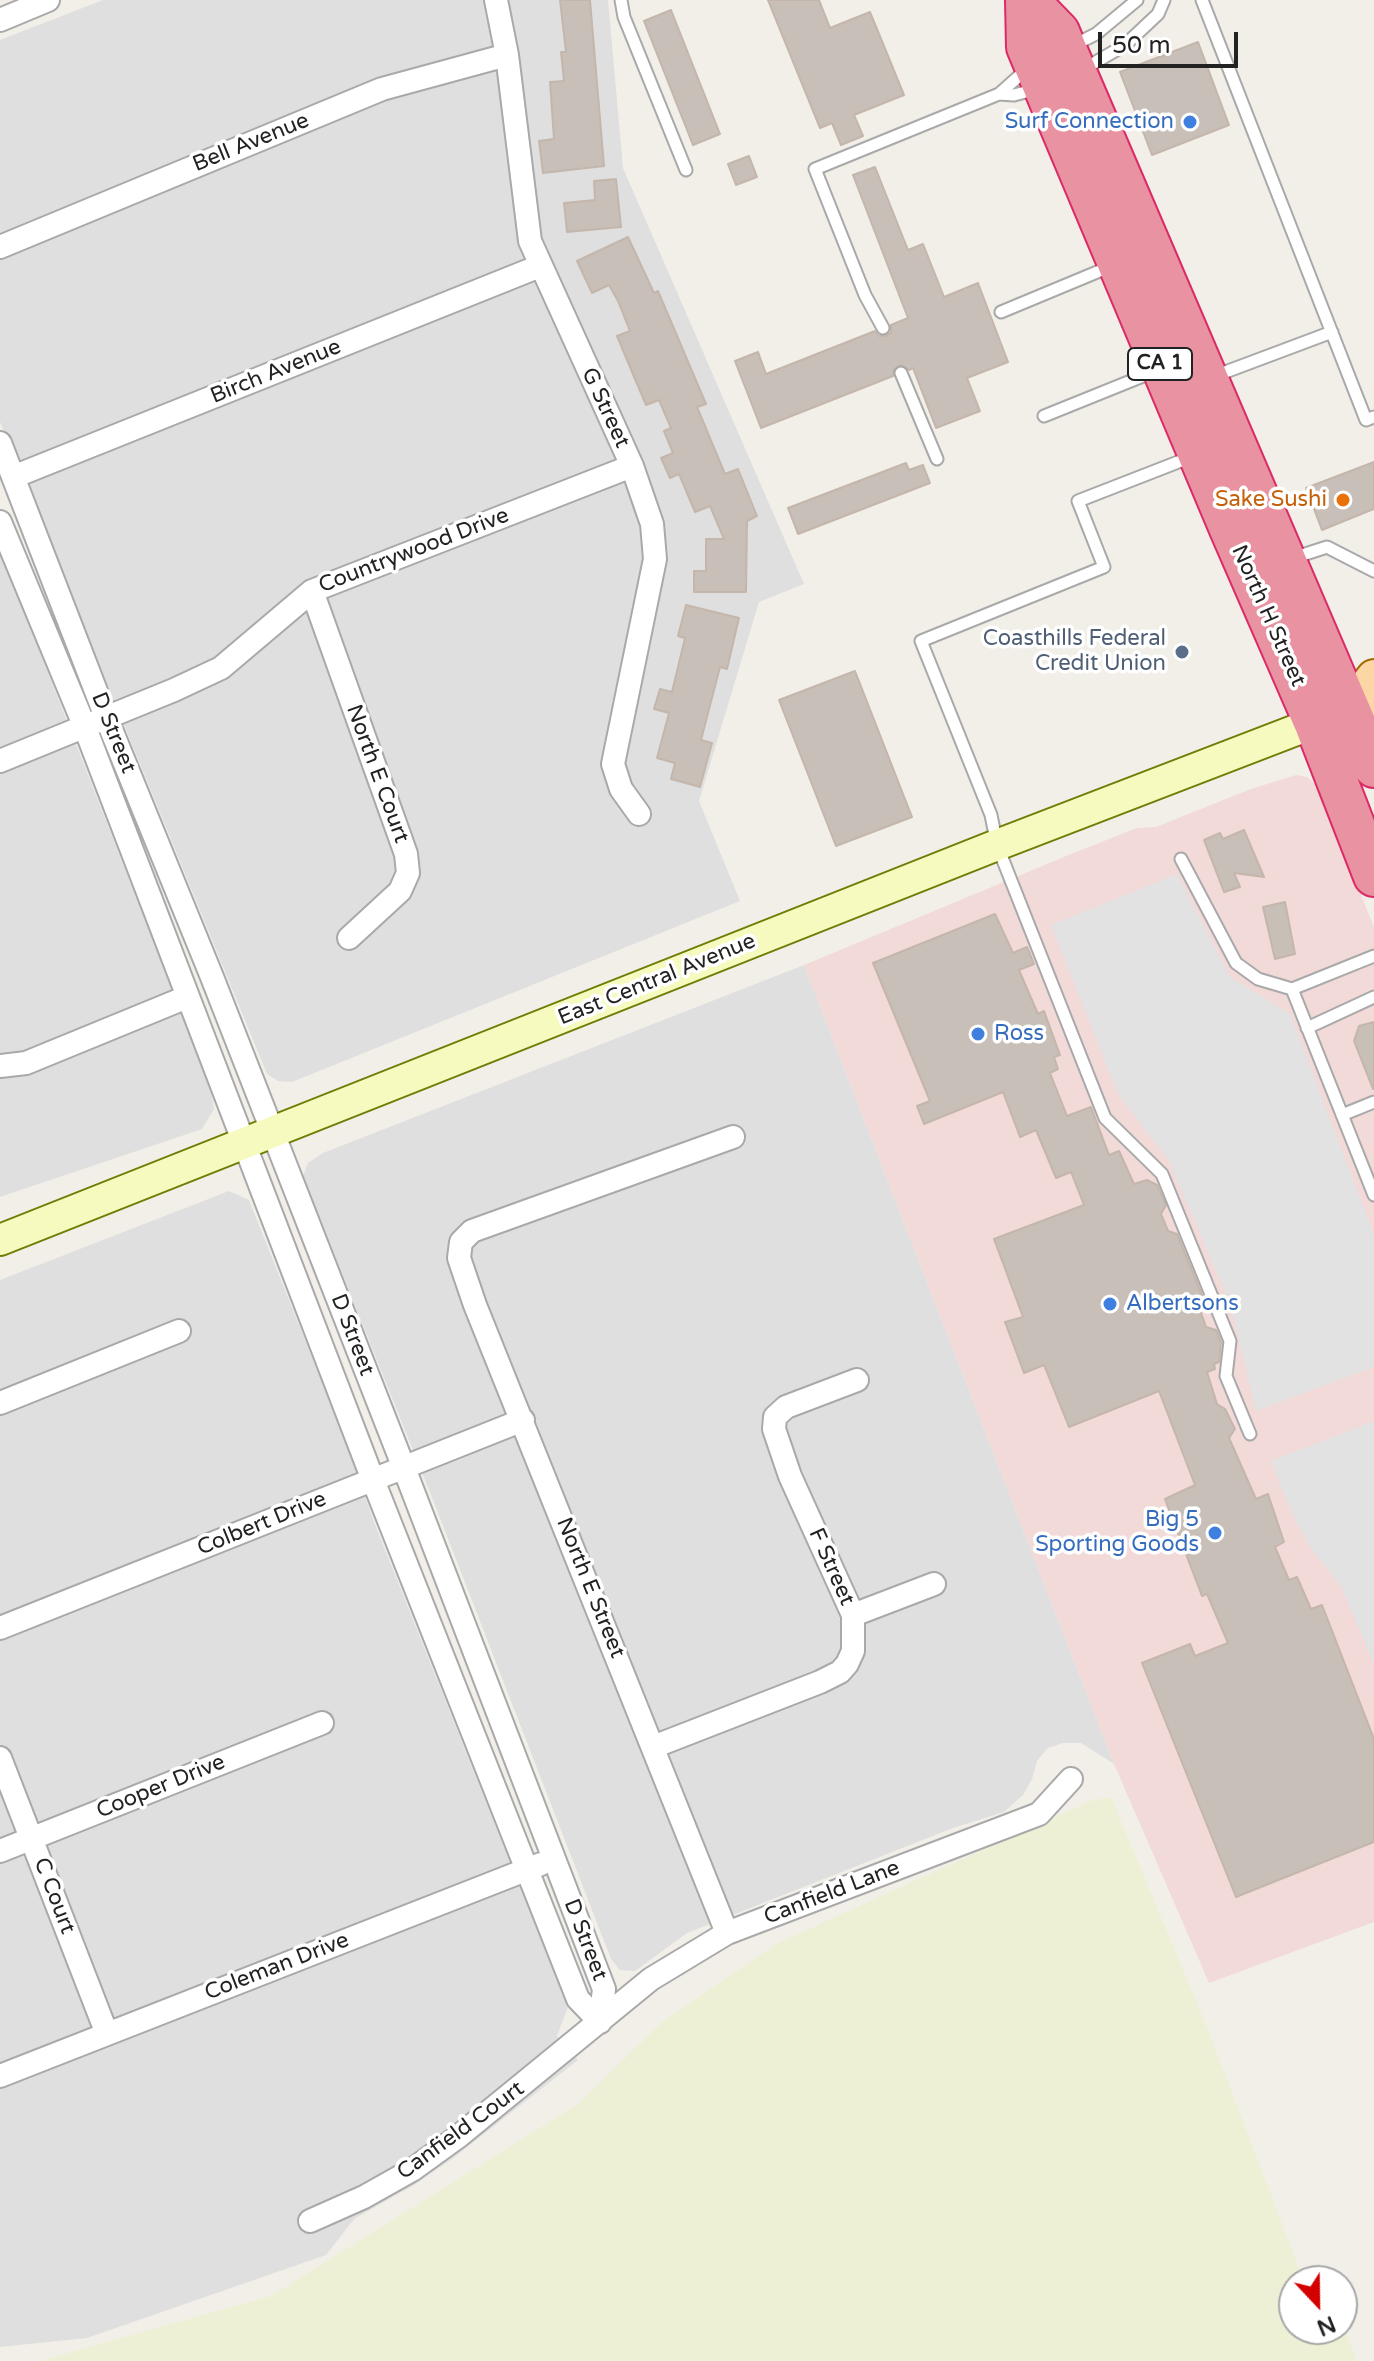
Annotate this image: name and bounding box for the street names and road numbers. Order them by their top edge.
street label: Bell Avenue [189,108,313,178]
street label: Birch Avenue [207,334,345,410]
road number: CA 1 [1128,348,1192,380]
street label: G Street [575,364,635,452]
street label: Countrywood Drive [315,503,513,599]
street label: North H Street [1225,541,1311,691]
street label: D Street [85,689,141,777]
street label: North E Court [340,701,414,847]
street label: East Central Avenue [554,928,760,1032]
street label: D Street [324,1291,380,1379]
street label: Colbert Drive [194,1486,330,1562]
street label: North E Street [550,1514,630,1662]
street label: F Street [802,1524,860,1610]
street label: Cooper Drive [93,1749,229,1825]
street label: C Court [27,1854,81,1938]
street label: Canfield Lane [760,1855,904,1931]
street label: D Street [557,1896,613,1984]
street label: Coleman Drive [201,1927,353,2007]
street label: Canfield Court [392,2076,530,2186]

